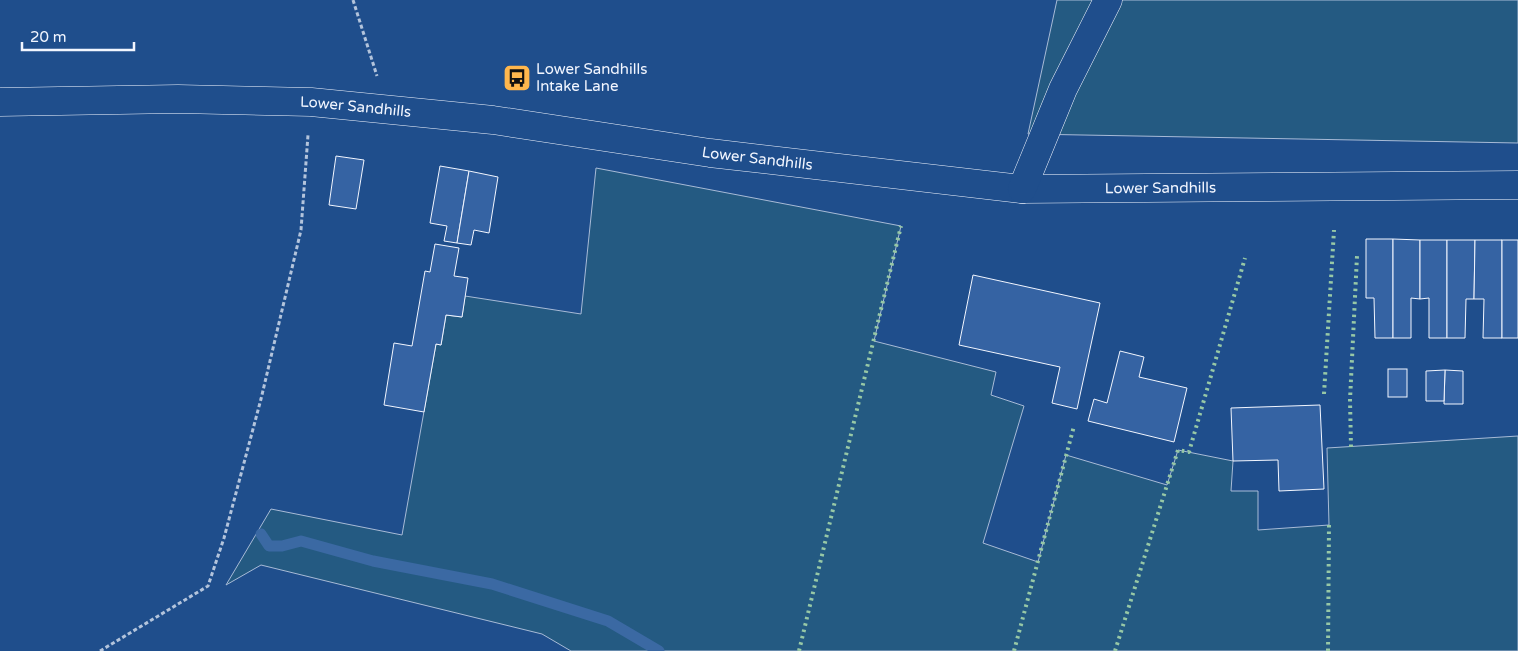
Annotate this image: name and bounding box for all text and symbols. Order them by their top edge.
scale bar [22,20,135,52]
text: 20 m [30,28,67,46]
place label: Lower Sandhills Intake Lane [536,60,647,95]
bus stop icon: Lower Sandhills Intake Lane [502,63,532,93]
street label: Lower Sandhills [300,93,412,121]
street label: Lower Sandhills [701,143,814,174]
street label: Lower Sandhills [1105,178,1216,197]

